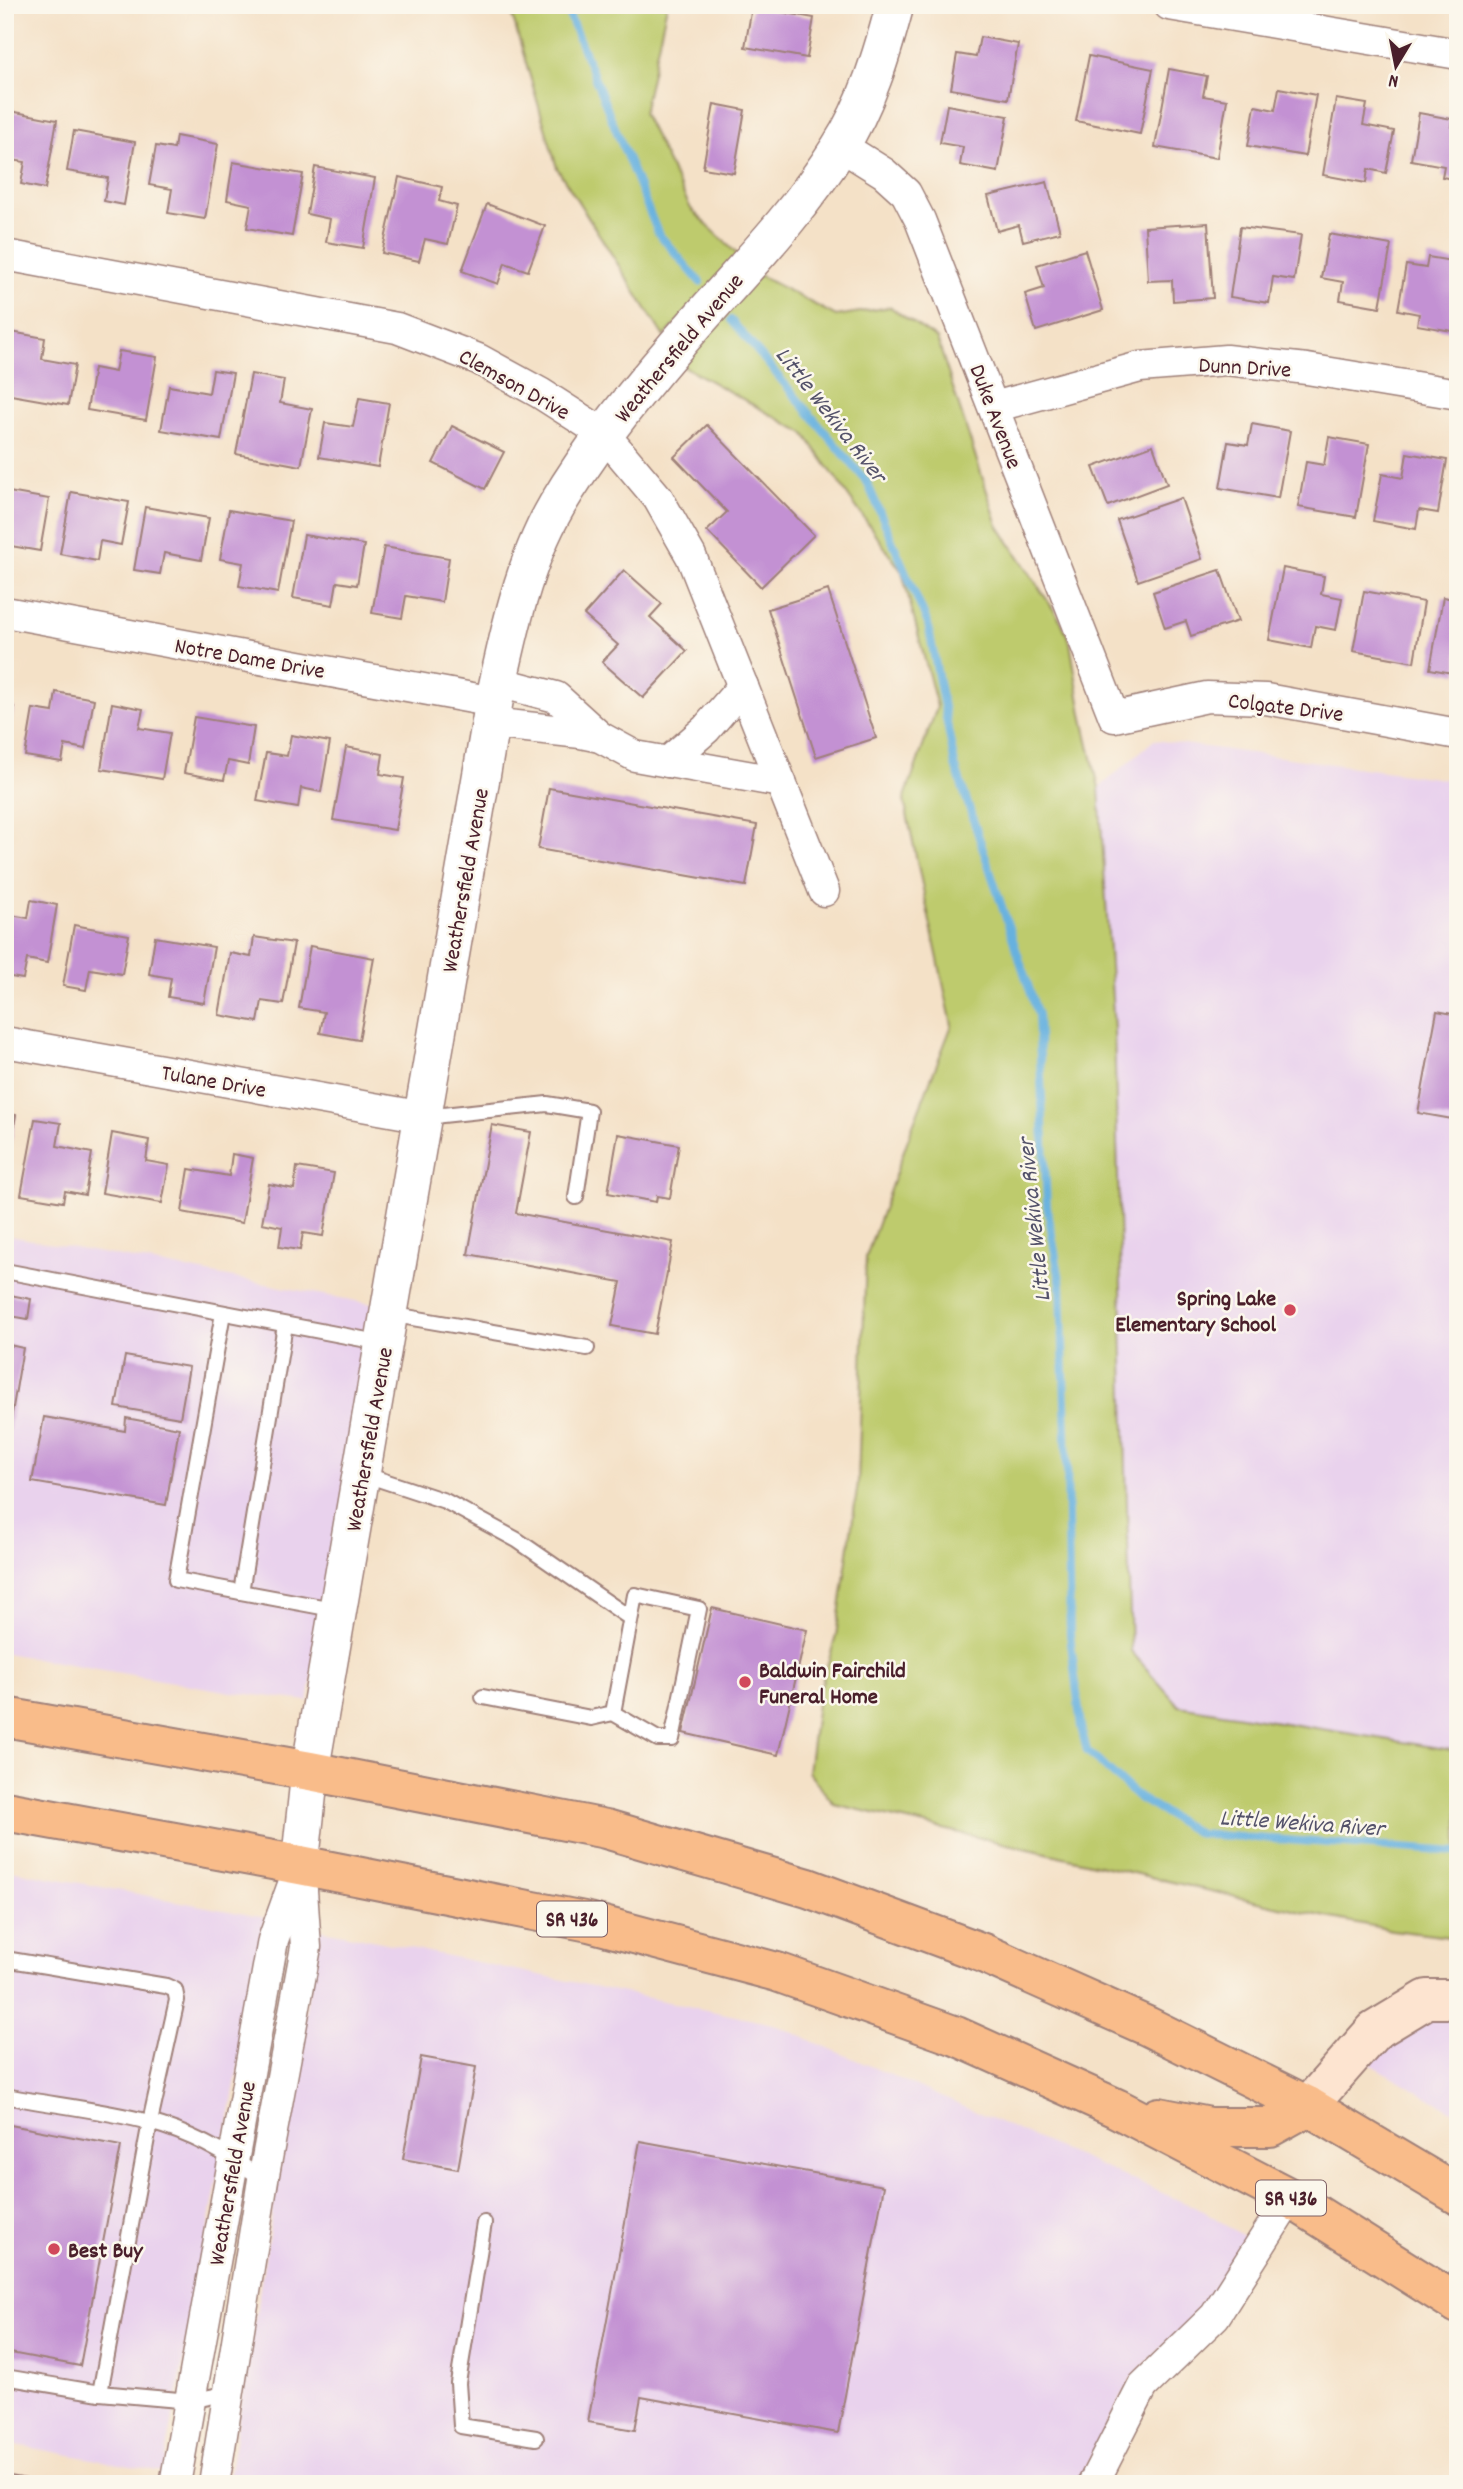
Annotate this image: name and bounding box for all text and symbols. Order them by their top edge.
north arrow [1362,32,1432,102]
text: N [1387,65,1401,93]
street label: Weathersfield Avenue [608,267,753,431]
water label: Little Wekiva River [766,341,896,494]
street label: Clemson Drive [452,342,575,430]
street label: Dunn Drive [1198,351,1292,388]
street label: Duke Avenue [959,360,1029,474]
street label: Notre Dame Drive [172,631,327,690]
street label: Colgate Drive [1226,686,1345,733]
street label: Weathersfield Avenue [435,786,500,975]
street label: Tulane Drive [158,1058,268,1109]
water label: Little Wekiva River [1010,1133,1061,1303]
place label: Spring Lake Elementary School [1115,1284,1277,1343]
marker: Spring Lake Elementary School [1282,1302,1298,1318]
street label: Weathersfield Avenue [339,1345,404,1534]
place label: Baldwin Fairchild Funeral Home [759,1656,906,1715]
marker: Baldwin Fairchild Funeral Home [737,1674,753,1690]
water label: Little Wekiva River [1219,1802,1388,1848]
road number: SR 436 [537,1902,607,1937]
street label: Weathersfield Avenue [202,2079,267,2268]
road number: SR 436 [1256,2180,1326,2216]
place label: Best Buy [68,2236,144,2269]
marker: Best Buy [46,2241,62,2257]

